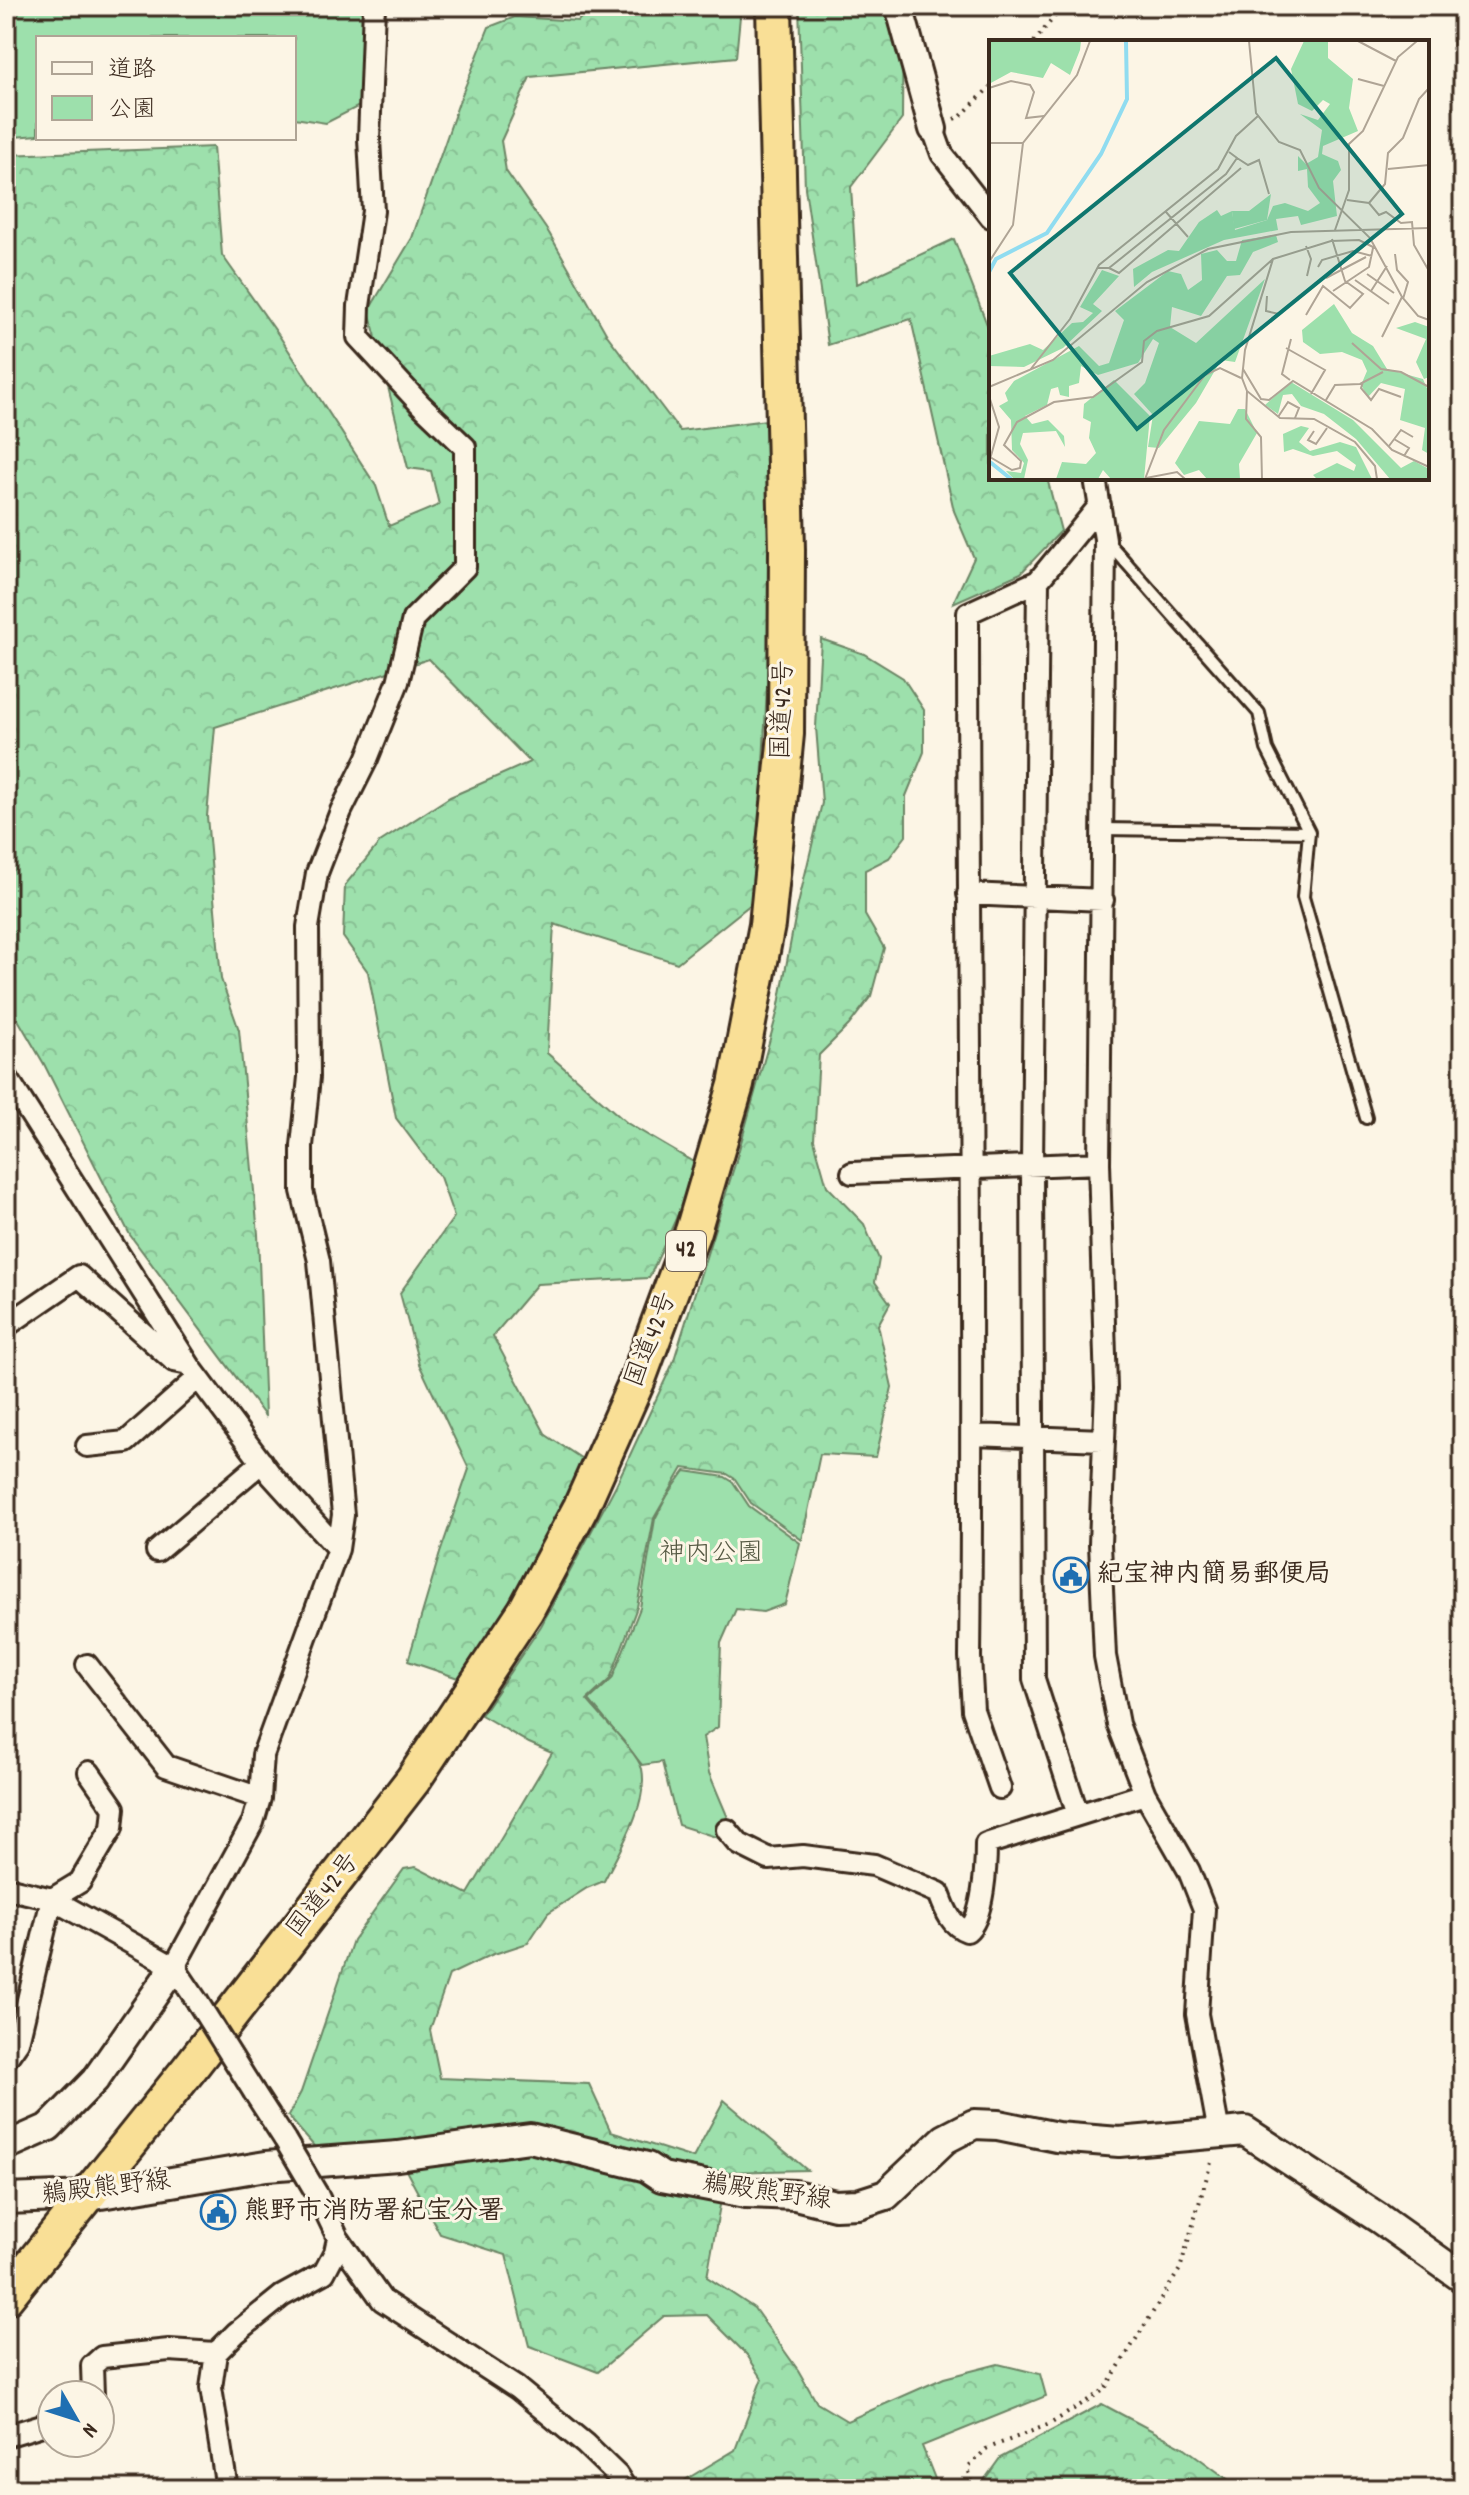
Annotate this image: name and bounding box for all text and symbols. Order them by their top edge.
legend [36,36,296,140]
inset map [989,40,1429,480]
text: 道路 [108,54,156,88]
text: 公園 [108,94,156,128]
street label: 国道42号 [764,659,804,761]
road number: 42 [666,1231,706,1271]
street label: 国道42号 [617,1287,687,1393]
park label: 神内公園 [659,1536,763,1573]
public building icon: 紀宝神内簡易郵便局 [1052,1556,1090,1594]
place label: 紀宝神内簡易郵便局 [1097,1557,1331,1594]
street label: 国道42号 [279,1845,369,1947]
street label: 鵜殿熊野線 [39,2163,173,2215]
street label: 鵜殿熊野線 [700,2166,834,2220]
public building icon: 熊野市消防署紀宝分署 [199,2193,237,2231]
place label: 熊野市消防署紀宝分署 [244,2194,504,2231]
north arrow [36,2379,116,2459]
text: N [73,2415,104,2443]

